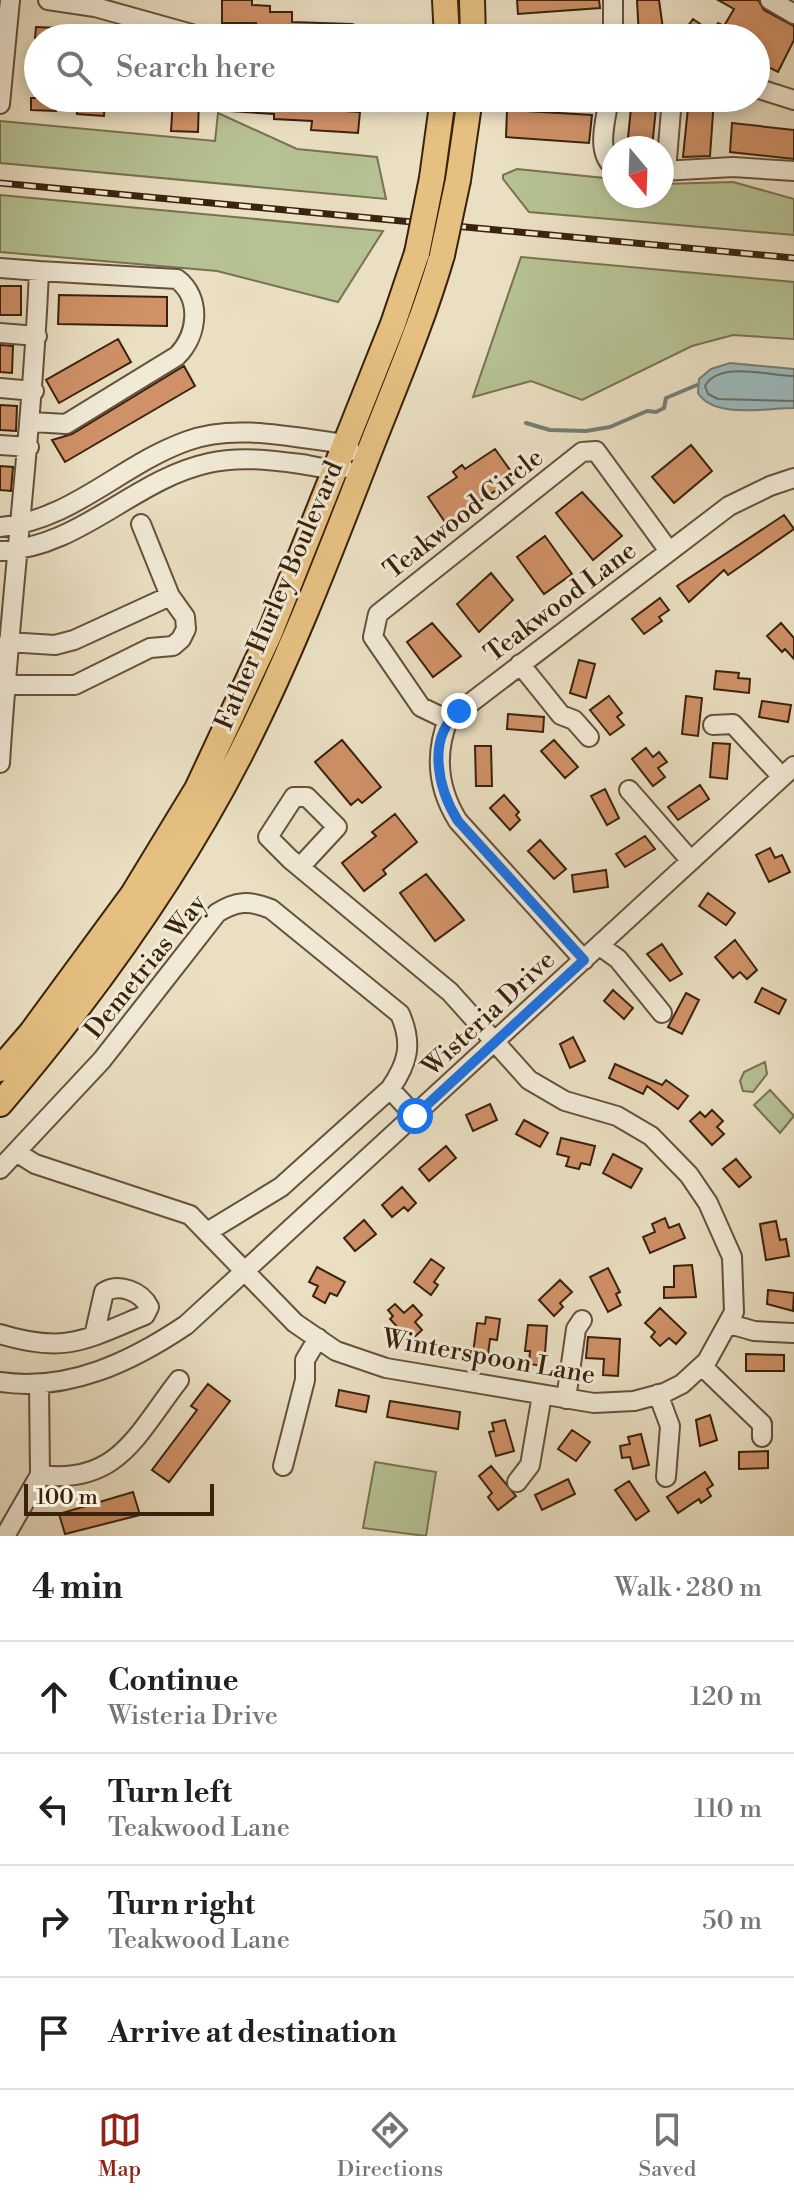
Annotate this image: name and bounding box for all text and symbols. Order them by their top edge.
search box [24,24,770,112]
icon: search [52,46,96,90]
text: Search here [116,49,276,87]
north arrow [602,136,674,208]
street label: Teakwood Circle [377,441,550,586]
street label: Father Hurley Boulevard [208,456,350,735]
street label: Teakwood Lane [478,534,643,669]
route end [441,693,477,729]
street label: Demetrias Way [78,888,214,1045]
street label: Wisteria Drive [415,944,562,1084]
route start [397,1098,433,1134]
street label: Winterspoon Lane [379,1322,598,1391]
scale bar [24,1480,214,1516]
text: 100 m [36,1484,98,1511]
text: 4 min [32,1567,123,1609]
text: Walk · 280 m [615,1572,762,1604]
text: Continue [108,1662,239,1700]
icon: ahead [32,1675,76,1719]
text: 120 m [690,1681,762,1713]
text: Wisteria Drive [108,1700,278,1732]
text: Turn left [108,1774,232,1812]
icon: left [32,1787,76,1831]
text: 110 m [694,1793,762,1825]
text: Teakwood Lane [108,1812,290,1844]
text: Turn right [108,1886,255,1924]
icon: right [32,1899,76,1943]
text: 50 m [702,1905,762,1937]
text: Teakwood Lane [108,1924,290,1956]
icon: arrive [32,2011,76,2055]
text: Arrive at destination [108,2014,397,2052]
tab: Map [98,2108,142,2183]
tab: Directions [337,2108,443,2183]
tab: Saved [639,2108,696,2183]

